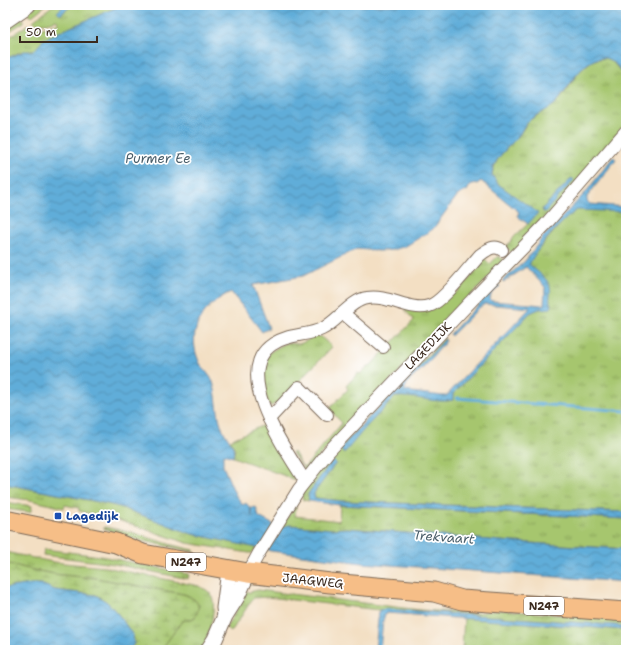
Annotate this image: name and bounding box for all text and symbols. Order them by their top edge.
scale bar [20,18,97,44]
text: 50 m [26,24,56,40]
water label: Purmer Ee [125,150,191,167]
street label: LAGEDIJK [401,318,455,374]
place label: Lagedijk [66,508,119,524]
marker: Lagedijk [53,511,63,521]
water label: Trekvaart [413,526,475,548]
road number: N247 [166,553,206,571]
street label: JAAGWEG [282,570,344,592]
road number: N247 [524,597,564,615]

